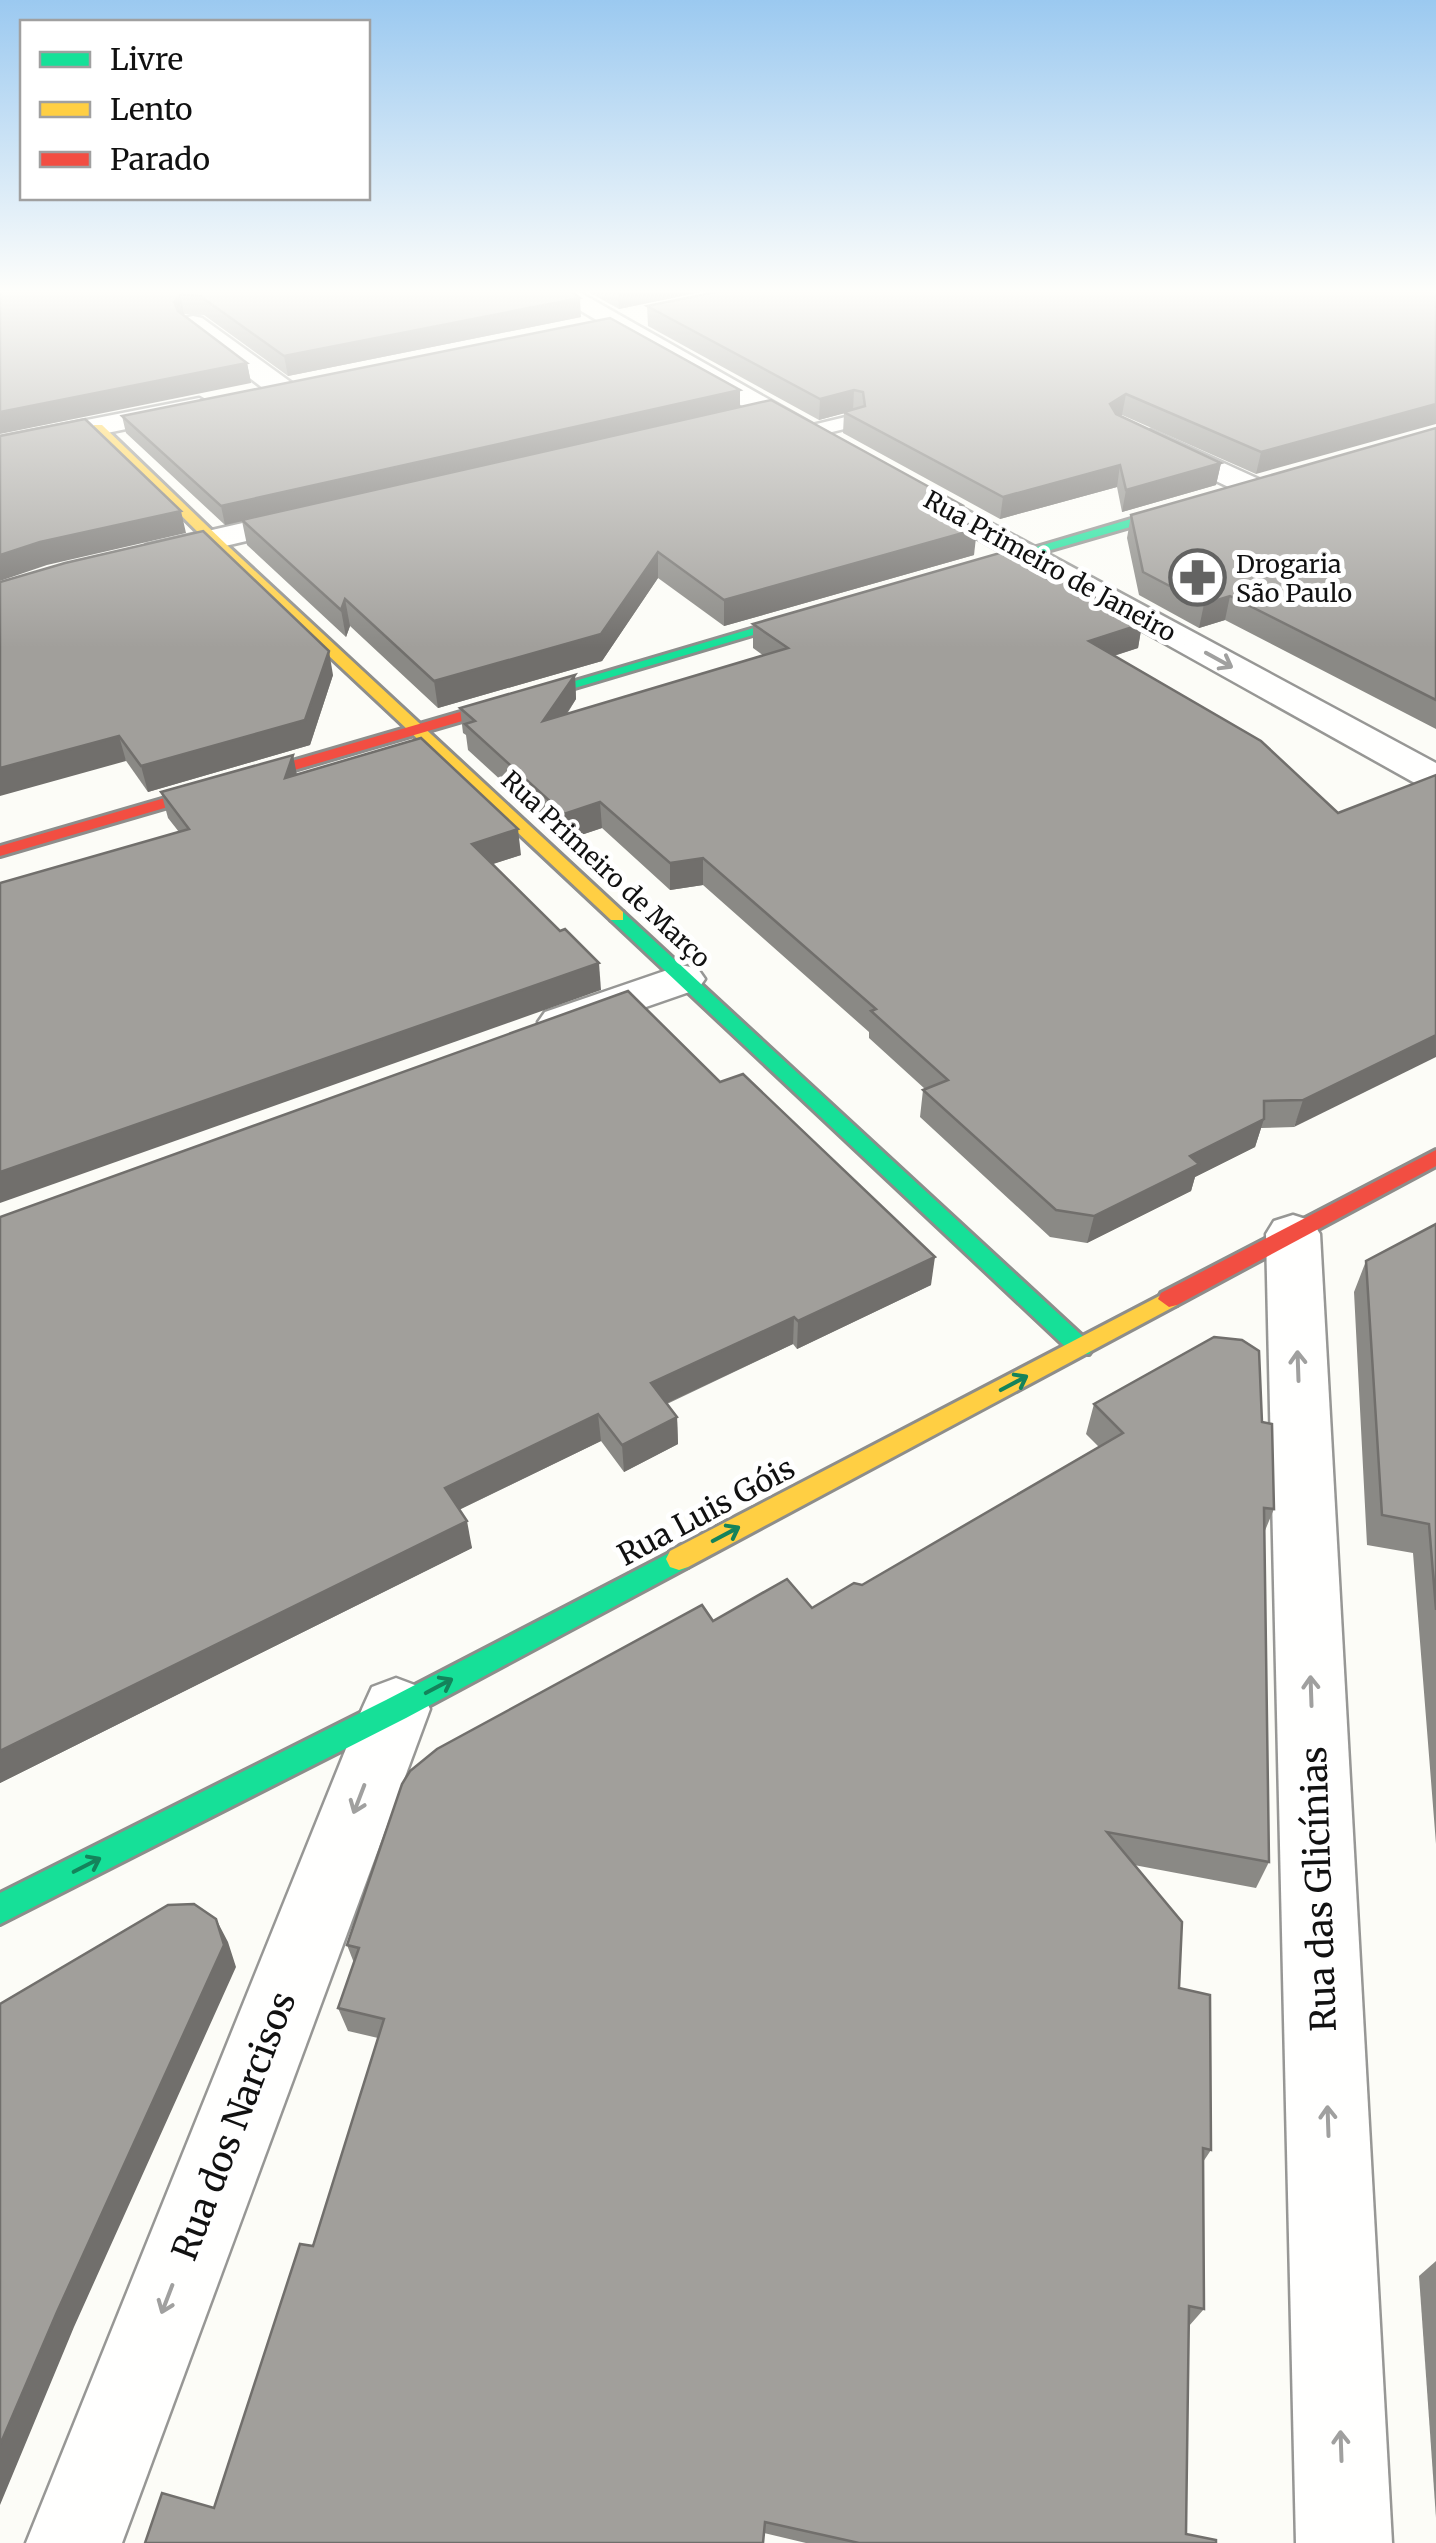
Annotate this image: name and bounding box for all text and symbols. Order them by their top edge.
legend [20,20,370,200]
text: Livre [110,40,183,78]
text: Lento [110,90,193,128]
text: Parado [110,140,210,178]
street label: Rua Primeiro de Janeiro [918,483,1182,649]
pharmacy icon: Drogaria São Paulo [1167,548,1227,608]
place label: Drogaria São Paulo [1236,548,1352,609]
one-way arrow [1204,650,1234,670]
street label: Rua Primeiro de Março [495,764,717,974]
one-way arrow [1289,1351,1308,1383]
one-way arrow [999,1373,1029,1392]
street label: Rua Luis Góis [611,1448,801,1574]
one-way arrow [711,1524,741,1543]
one-way arrow [423,1675,453,1695]
one-way arrow [1301,1676,1320,1708]
street label: Rua das Glicínias [1292,1746,1346,2032]
one-way arrow [349,1783,367,1814]
one-way arrow [72,1855,101,1874]
street label: Rua dos Narcisos [163,1986,305,2266]
one-way arrow [1318,2105,1337,2137]
one-way arrow [157,2283,175,2313]
one-way arrow [1331,2430,1350,2462]

